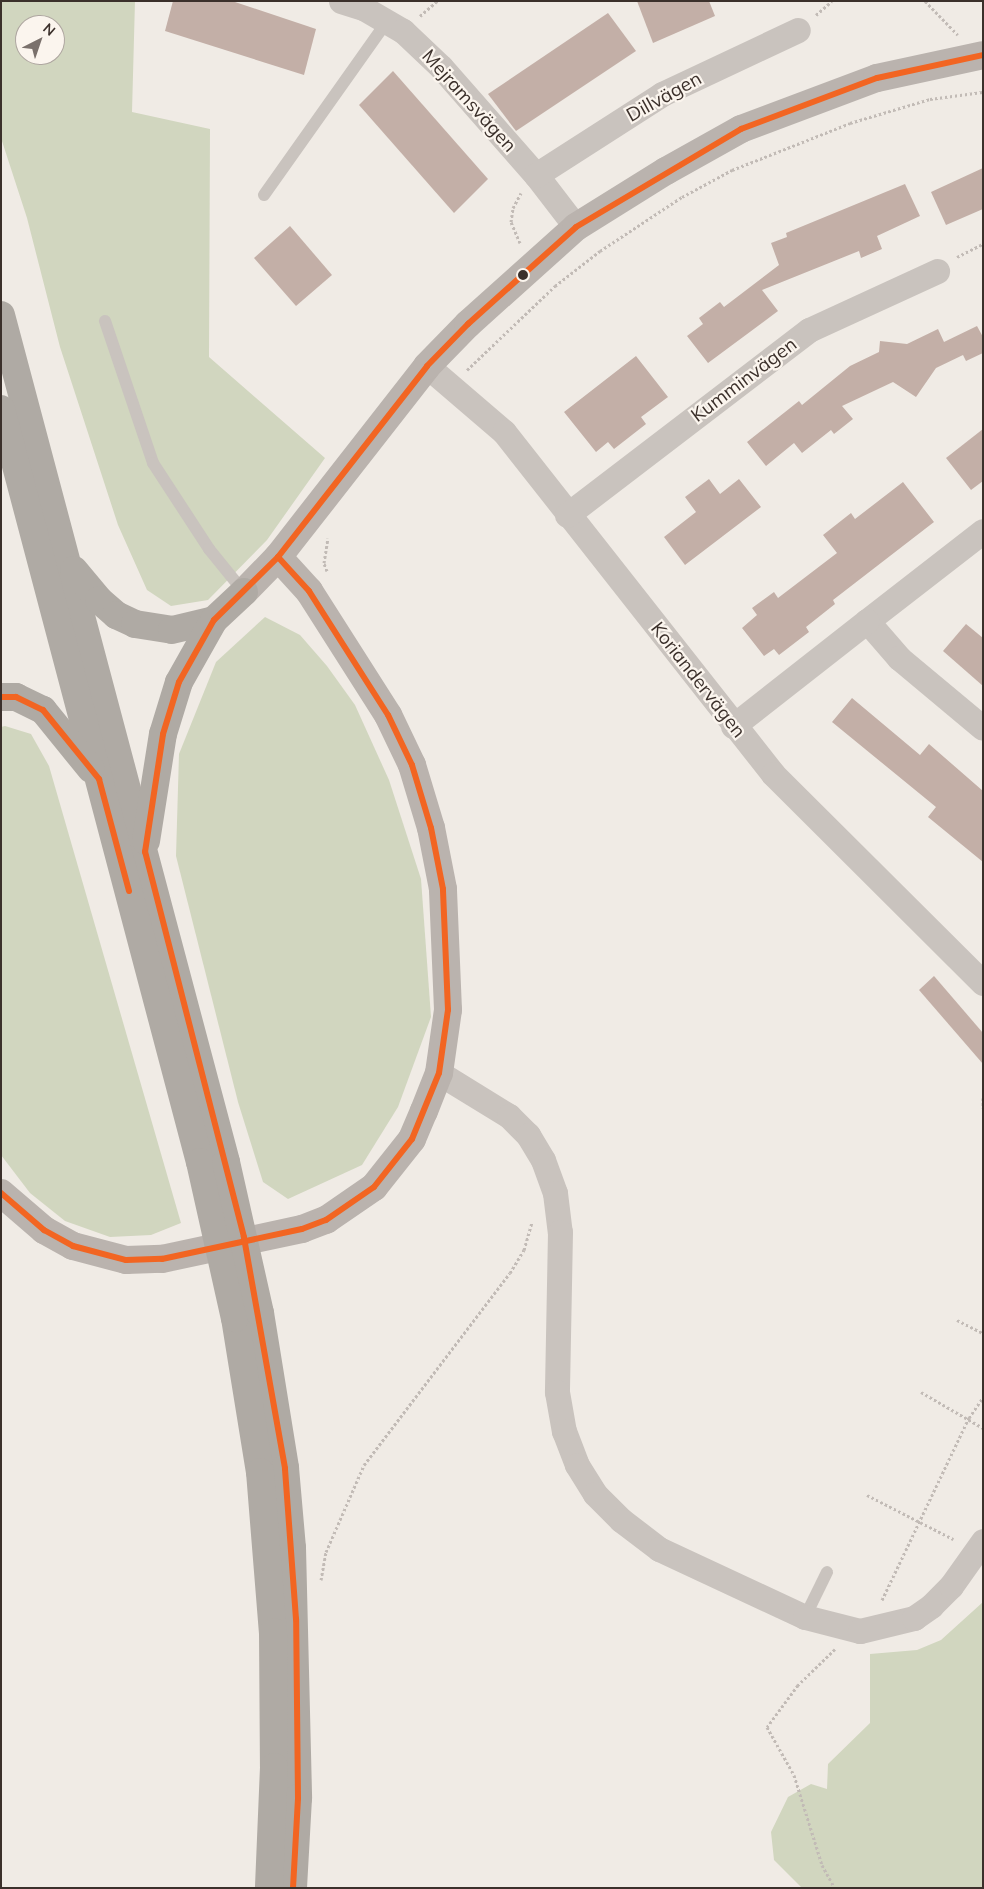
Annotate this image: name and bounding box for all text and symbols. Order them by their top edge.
north arrow [15,15,65,65]
text: N [39,19,59,40]
street label: Mejramsvägen [417,45,521,157]
street label: Dillvägen [623,67,705,127]
unlabelled marker [518,270,528,280]
street label: Kumminvägen [687,333,801,427]
street label: Koriandervägen [646,618,750,742]

